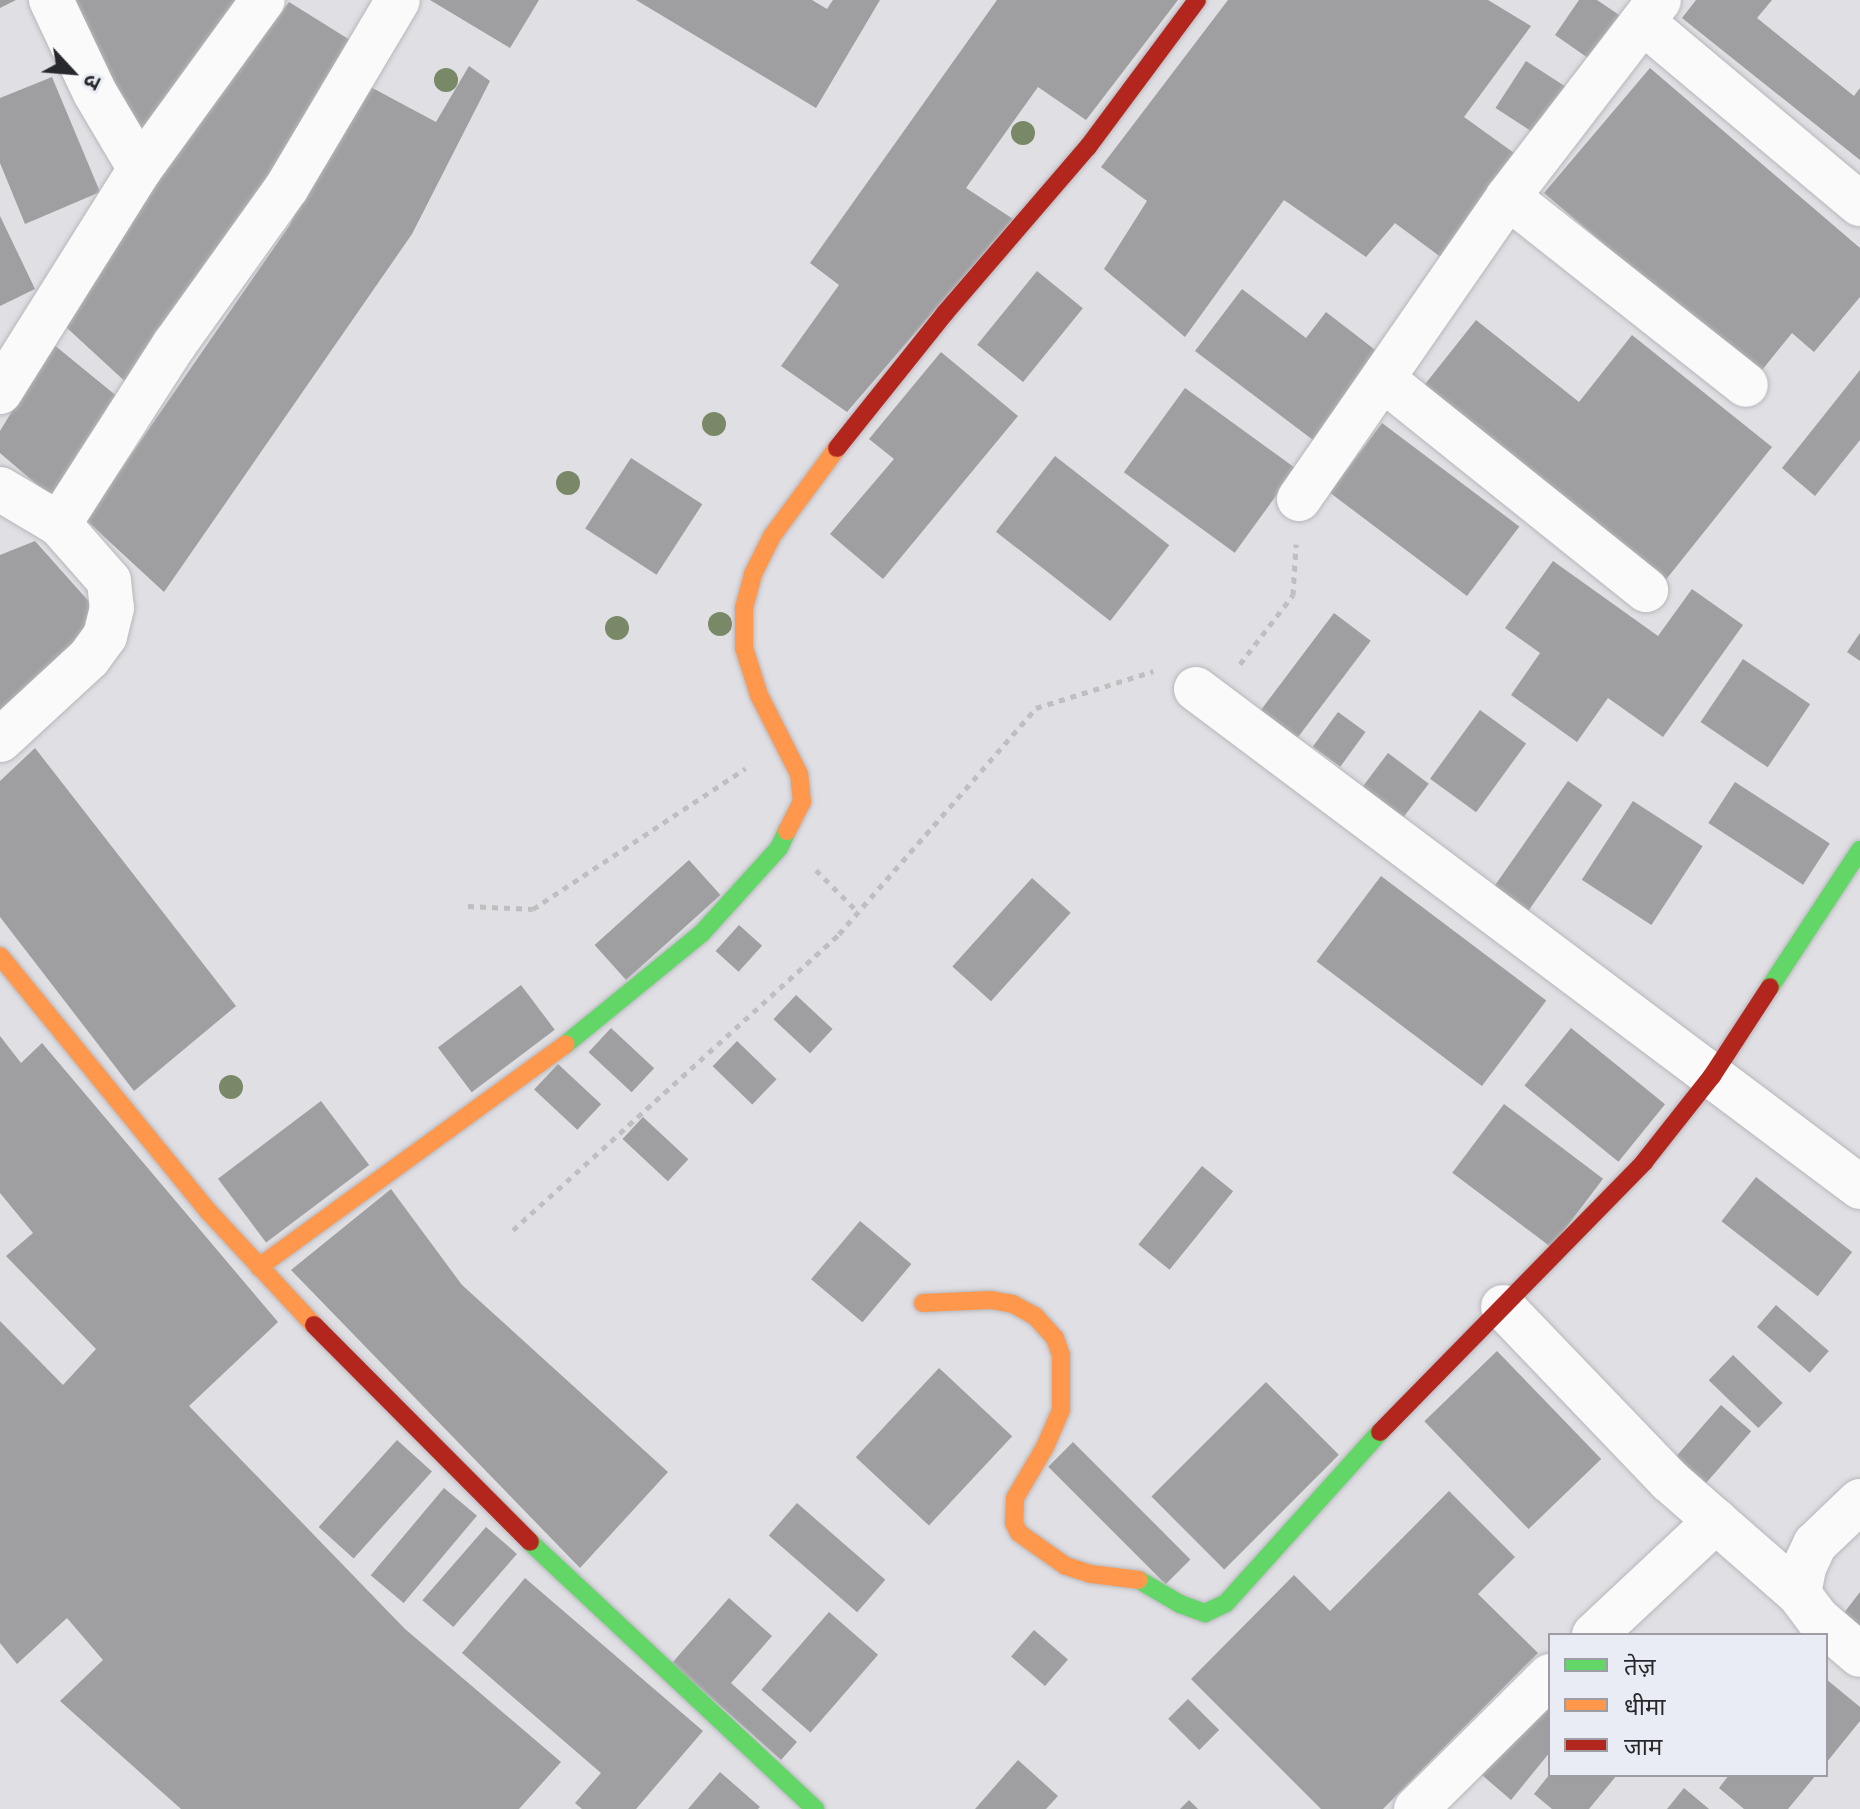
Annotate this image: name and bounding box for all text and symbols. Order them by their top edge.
north arrow [32,32,112,112]
text: उ [77,70,110,95]
legend [1548,1633,1828,1777]
text: तेज़ [1624,1649,1656,1682]
text: धीमा [1624,1689,1666,1722]
text: जाम [1624,1729,1662,1762]

